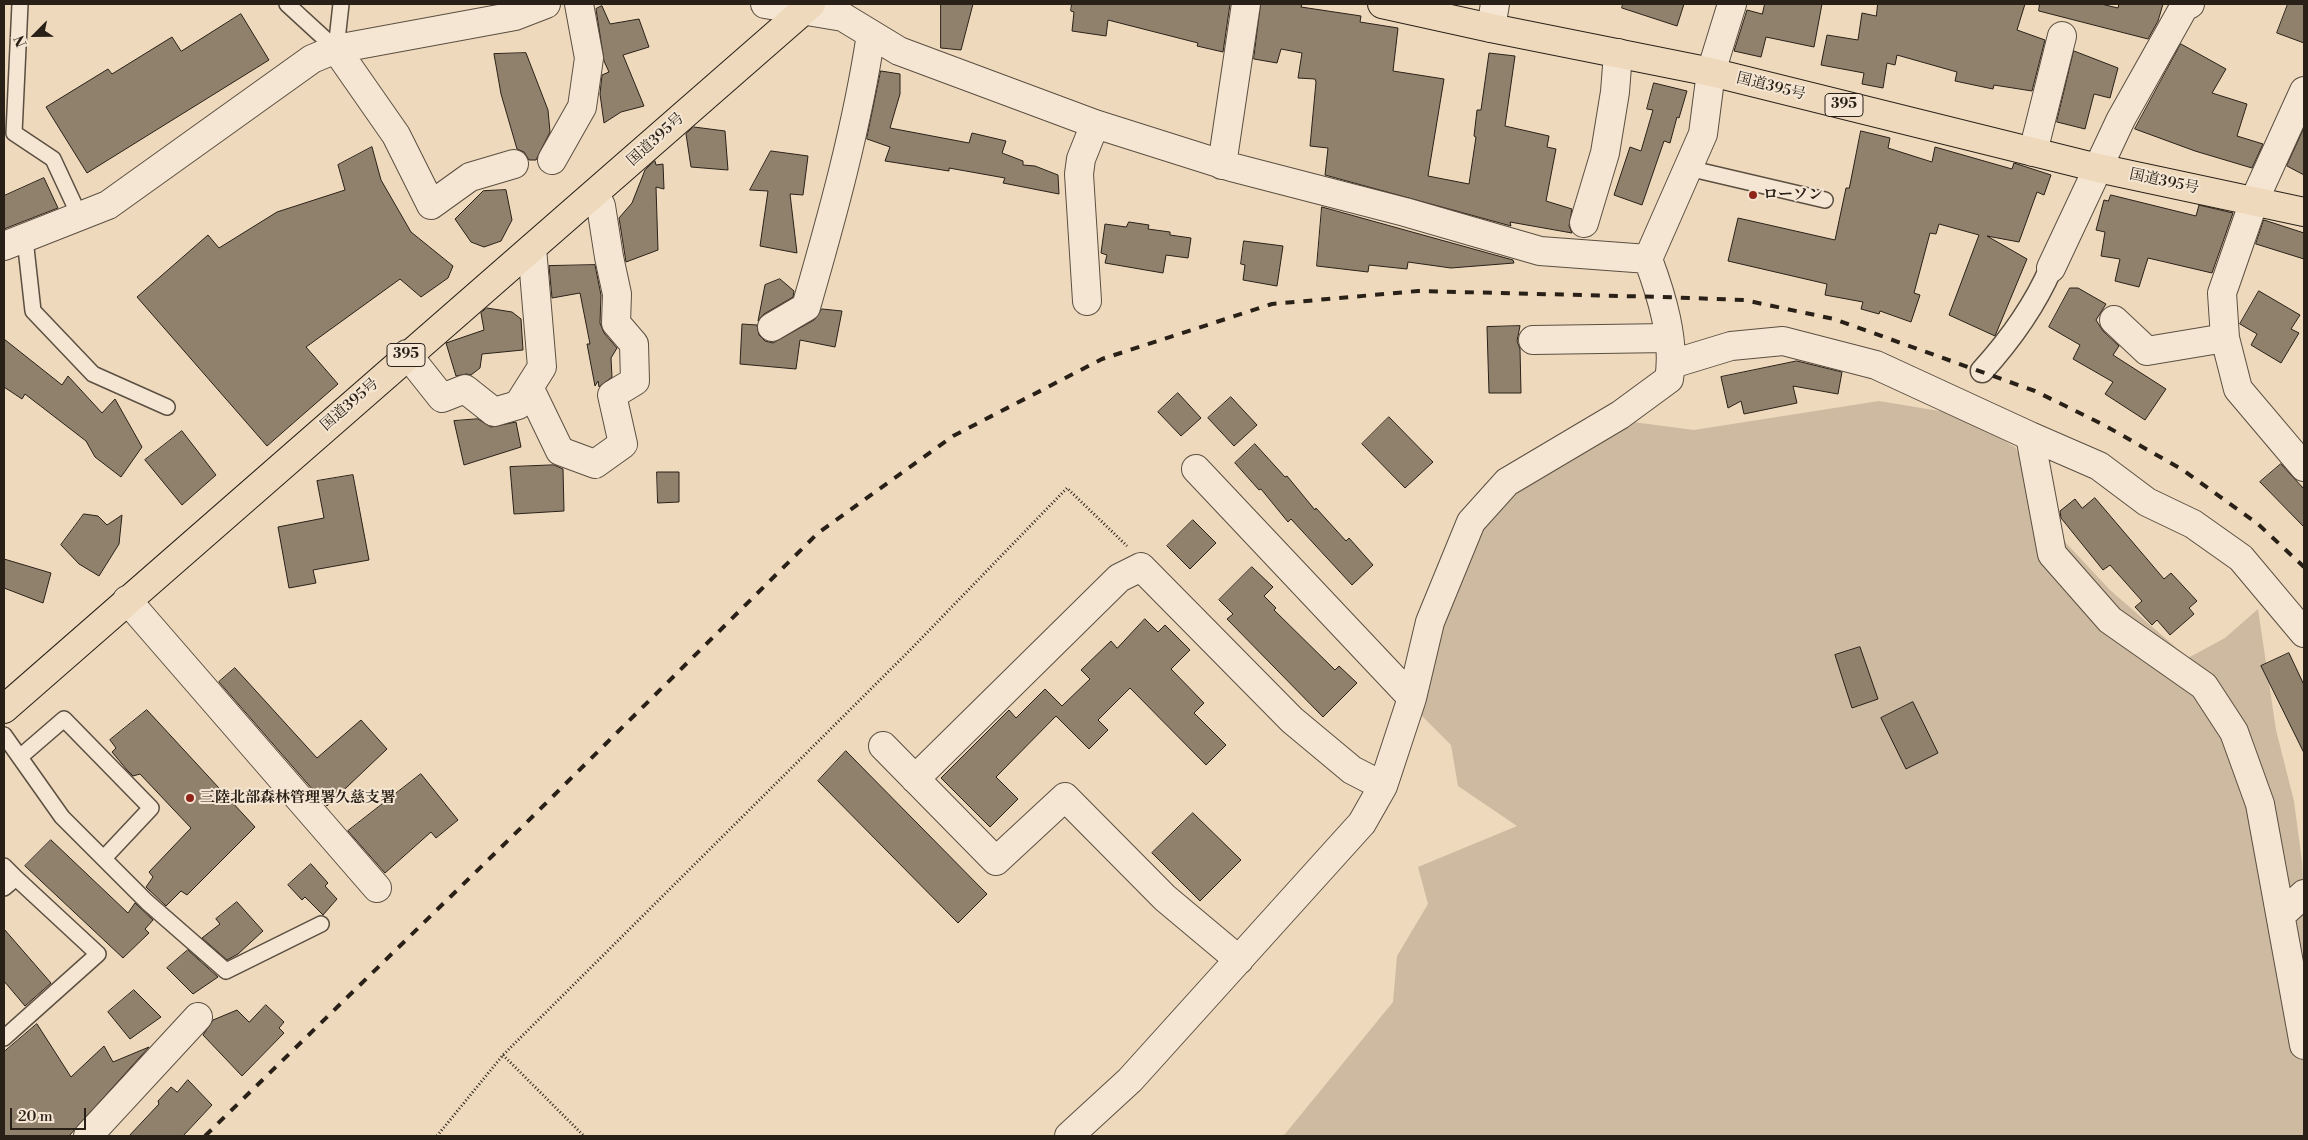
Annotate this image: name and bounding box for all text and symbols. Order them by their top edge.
north arrow [10,10,60,60]
text: N [11,32,32,49]
street label: 国道395号 [1735,70,1807,104]
road number: 395 [1825,94,1863,116]
street label: 国道395号 [624,110,688,170]
street label: 国道395号 [2128,166,2200,198]
place label: ローソン [1763,186,1823,204]
marker: ローソン [1747,189,1759,201]
road number: 395 [387,344,425,366]
street label: 国道395号 [317,375,383,435]
place label: 三陸北部森林管理署久慈支署 [200,789,395,807]
marker: 三陸北部森林管理署久慈支署 [184,792,196,804]
scale bar [12,1098,89,1130]
text: 20 m [18,1107,53,1126]

